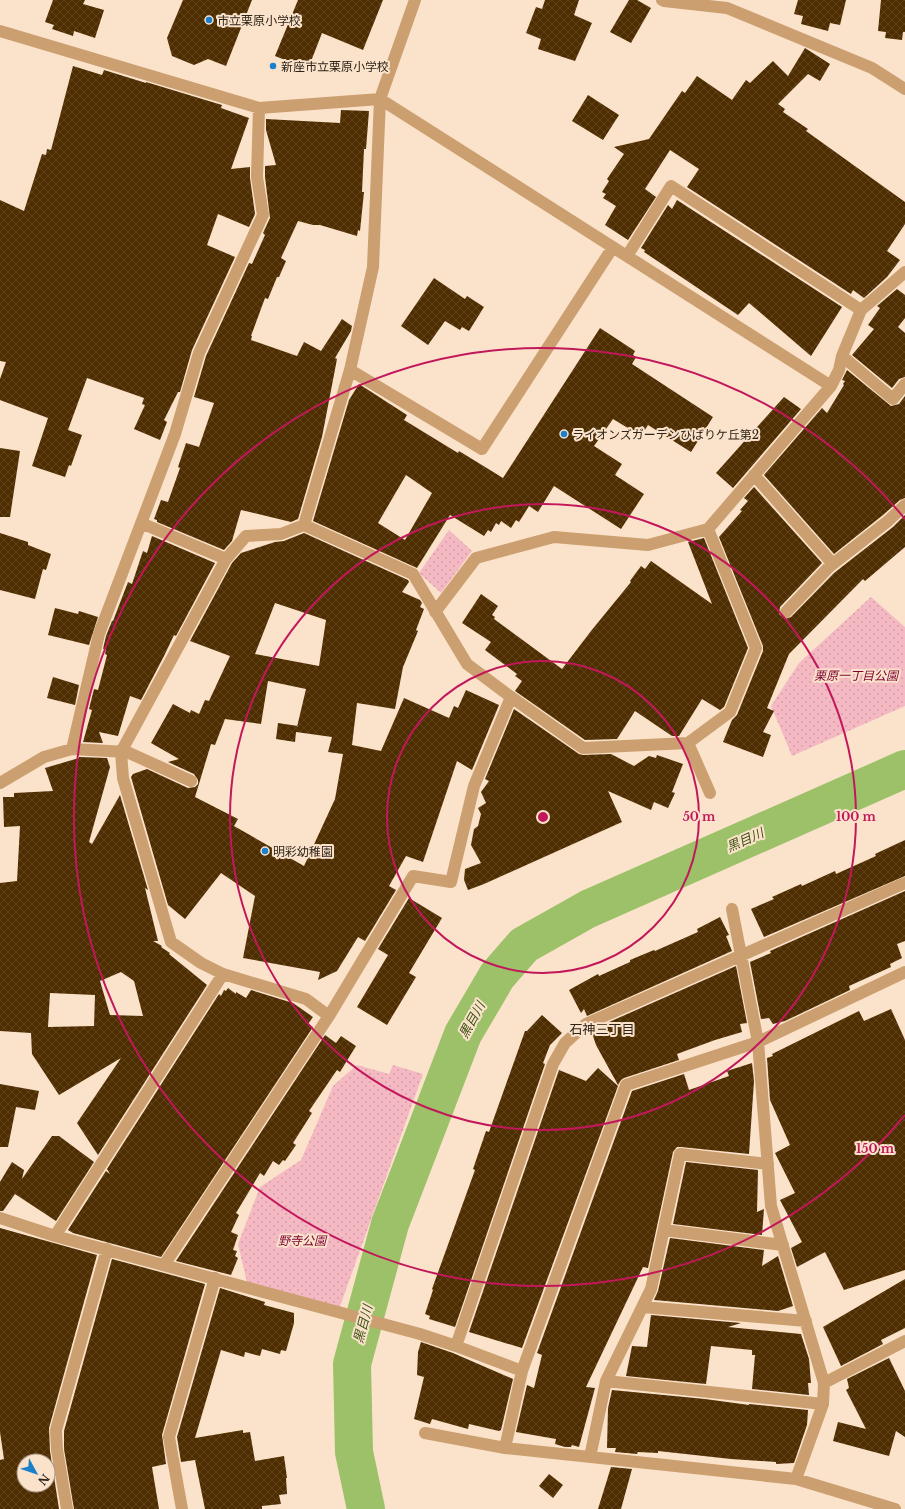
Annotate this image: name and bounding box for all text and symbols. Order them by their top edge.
place label: 市立栗原小学校 [217,13,301,28]
marker: 市立栗原小学校 [204,15,214,25]
place label: 新座市立栗原小学校 [281,59,389,74]
marker: 新座市立栗原小学校 [268,61,278,71]
place label: ライオンズガーデンひばりケ丘第2 [572,427,759,442]
marker: ライオンズガーデンひばりケ丘第2 [559,429,569,439]
park label: 栗原一丁目公園 [814,668,900,683]
text: 50 m [683,809,716,824]
text: 100 m [836,809,877,824]
centre of rings [536,810,550,824]
water label: 黒目川 [724,823,768,856]
place label: 明彩幼稚園 [273,844,333,859]
marker: 明彩幼稚園 [260,846,270,856]
water label: 黒目川 [455,997,490,1041]
district label: 石神三丁目 [569,1021,635,1038]
text: 150 m [856,1141,895,1156]
park label: 野寺公園 [278,1233,328,1248]
water label: 黒目川 [350,1301,377,1345]
north arrow [16,1453,56,1493]
text: N [35,1471,52,1488]

